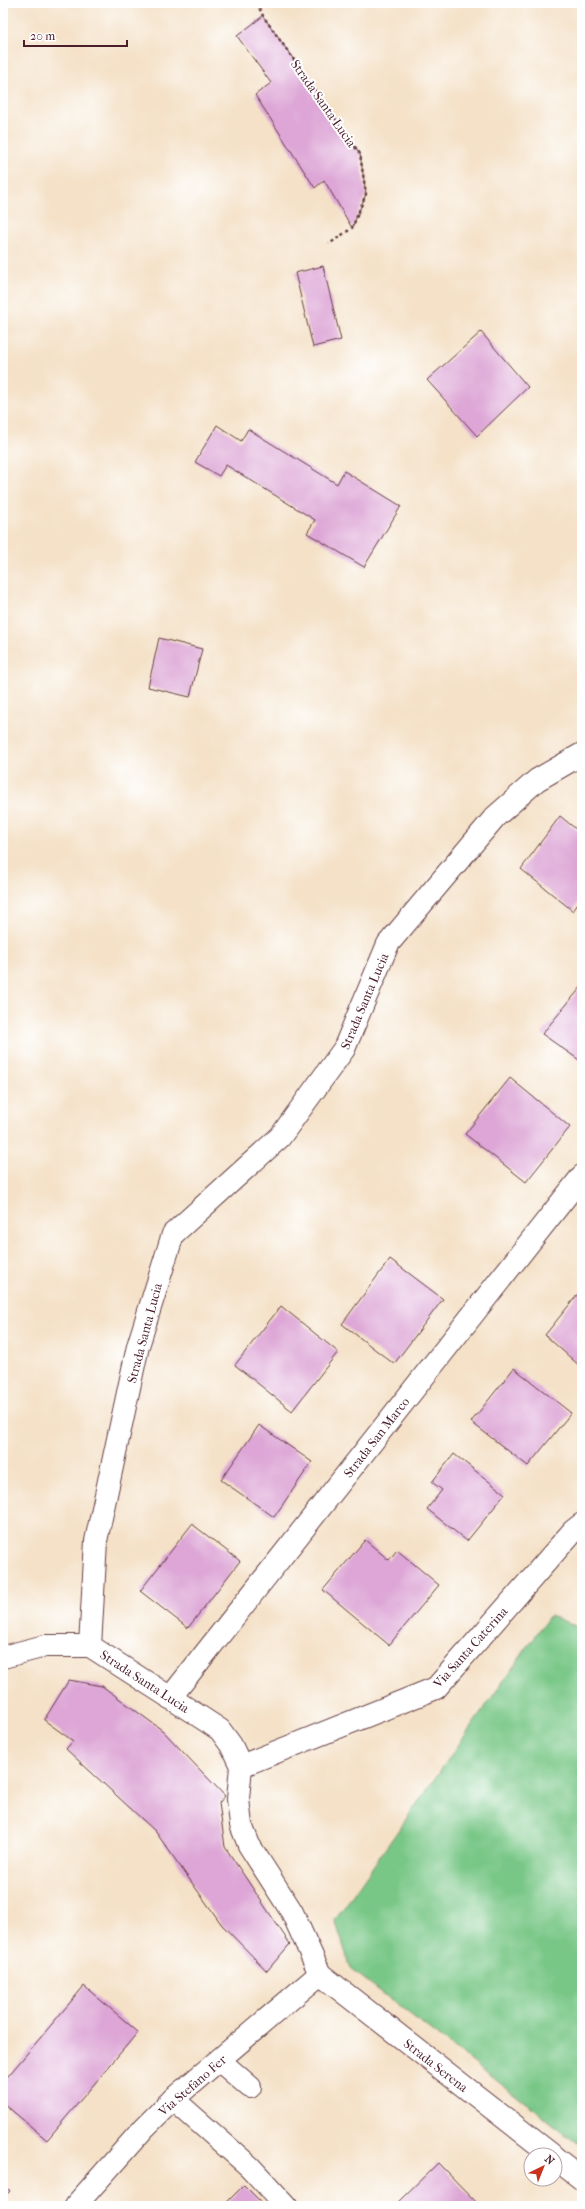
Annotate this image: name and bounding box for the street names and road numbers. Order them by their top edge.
street label: Strada Santa Lucia [288,57,360,151]
street label: Strada Santa Lucia [337,950,392,1052]
street label: Strada Santa Lucia [124,1280,165,1385]
street label: Strada San Marco [340,1394,413,1480]
street label: Via Santa Caterina [430,1603,511,1692]
street label: Strada Santa Lucia [97,1647,193,1716]
street label: Strada Serena [401,2036,472,2096]
street label: Via Stefano Fer [155,2052,230,2120]

